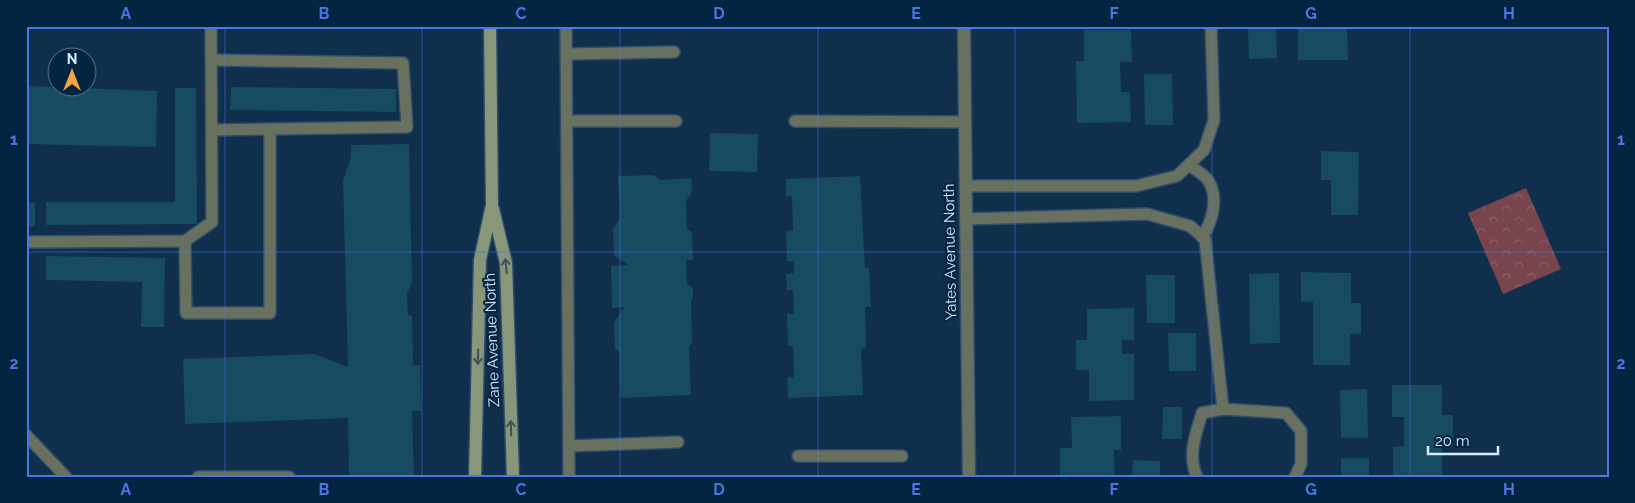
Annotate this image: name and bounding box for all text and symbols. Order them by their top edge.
text: A [121,4,132,23]
text: B [319,4,330,23]
text: C [516,4,527,23]
text: D [713,4,725,23]
text: E [911,4,921,23]
text: F [1109,4,1119,23]
text: G [1305,4,1317,23]
text: H [1503,4,1515,23]
north arrow [48,48,98,98]
text: N [67,51,77,67]
text: 1 [10,130,18,149]
text: 1 [1617,130,1625,149]
street label: Yates Avenue North [940,183,960,321]
one-way arrow [501,258,511,274]
street label: Zane Avenue North [481,273,503,407]
one-way arrow [473,348,483,365]
text: 2 [9,354,19,373]
text: 2 [1616,354,1626,373]
one-way arrow [507,420,516,436]
scale bar [1428,423,1498,455]
text: 20 m [1435,432,1470,450]
text: A [121,480,132,499]
text: B [319,480,330,499]
text: C [516,480,527,499]
text: D [713,480,725,499]
text: E [911,480,921,499]
text: F [1109,480,1119,499]
text: G [1305,480,1317,499]
text: H [1503,480,1515,499]

